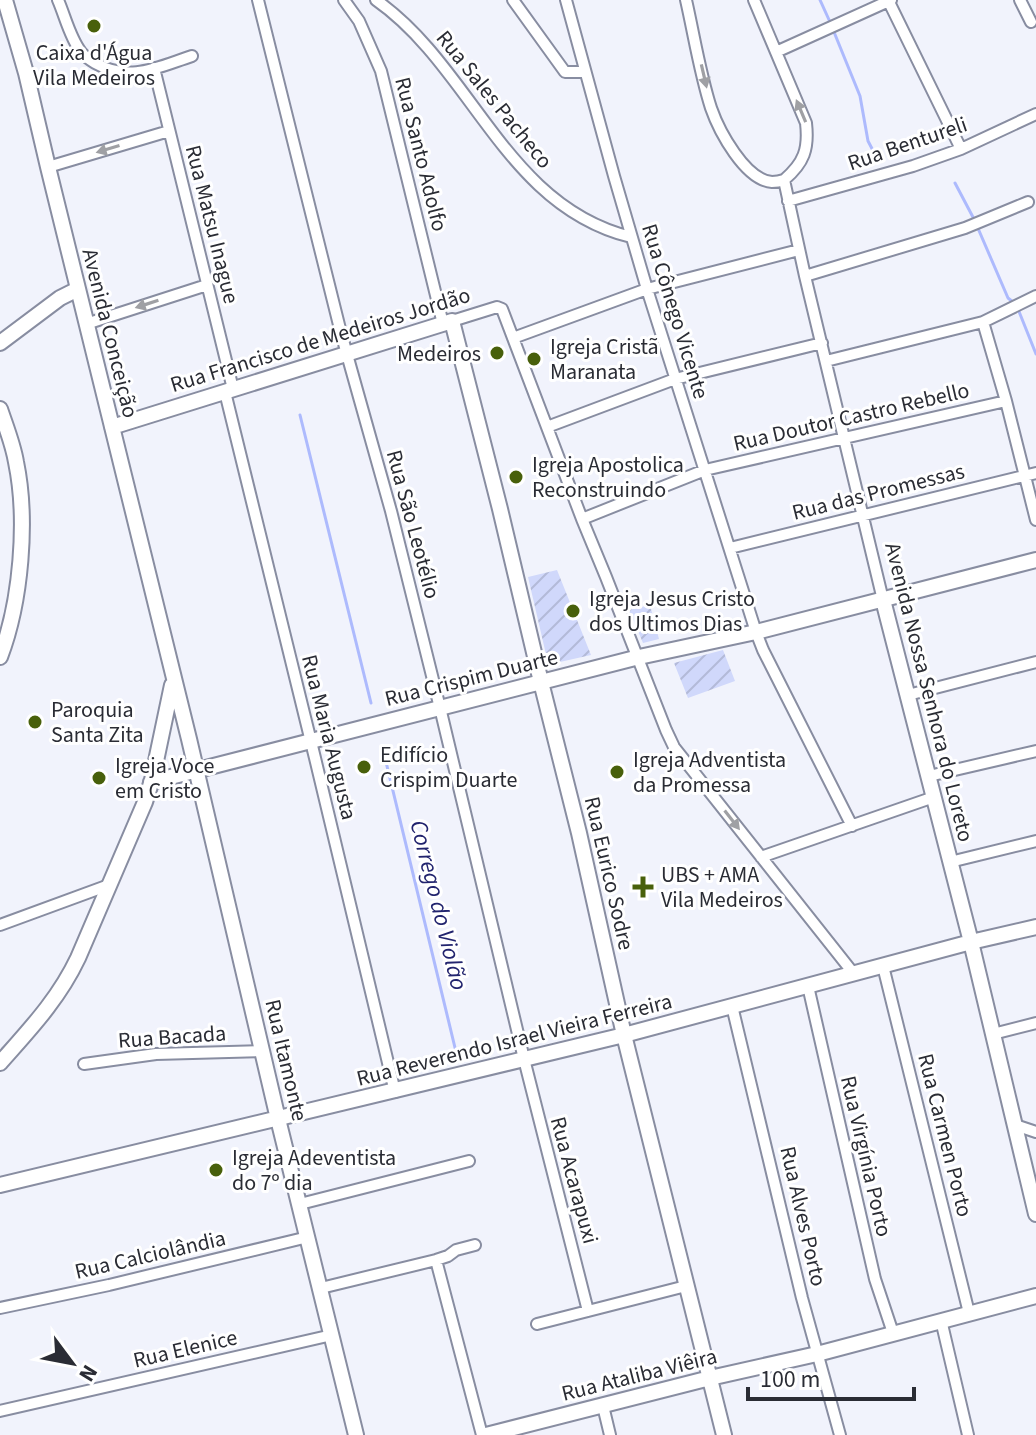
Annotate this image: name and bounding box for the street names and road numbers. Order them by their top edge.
street label: Rua Sales Pacheco [428,24,560,176]
street label: Rua Santo Adolfo [386,74,456,235]
street label: Rua Bentureli [843,109,971,179]
street label: Rua Matsu Inague [177,142,247,307]
street label: Rua Cônego Vicente [633,220,717,403]
street label: Avenida Conceição [74,245,147,421]
street label: Rua Francisco de Medeiros Jordão [167,281,473,397]
street label: Rua Doutor Castro Rebello [730,374,972,460]
street label: Rua São Leotélio [378,446,448,602]
street label: Rua das Promessas [789,455,968,529]
street label: Avenida Nossa Senhora do Loreto [876,539,982,845]
street label: Rua Crispim Duarte [381,641,561,715]
street label: Rua Maria Augusta [293,651,365,823]
street label: Rua Eurico Sodre [576,793,642,953]
street label: Rua Reverendo Israel Vieira Ferreira [353,985,675,1095]
street label: Rua Itamonte [256,996,316,1124]
street label: Rua Bacada [117,1017,227,1057]
street label: Rua Carmen Porto [909,1050,981,1220]
street label: Rua Virgínia Porto [832,1073,900,1240]
street label: Rua Acarapuxi [542,1113,606,1247]
street label: Rua Alves Porto [771,1143,835,1289]
street label: Rua Calciolândia [72,1222,229,1288]
street label: Rua Elenice [130,1321,241,1376]
street label: Rua Ataliba Viêira [558,1340,720,1410]

